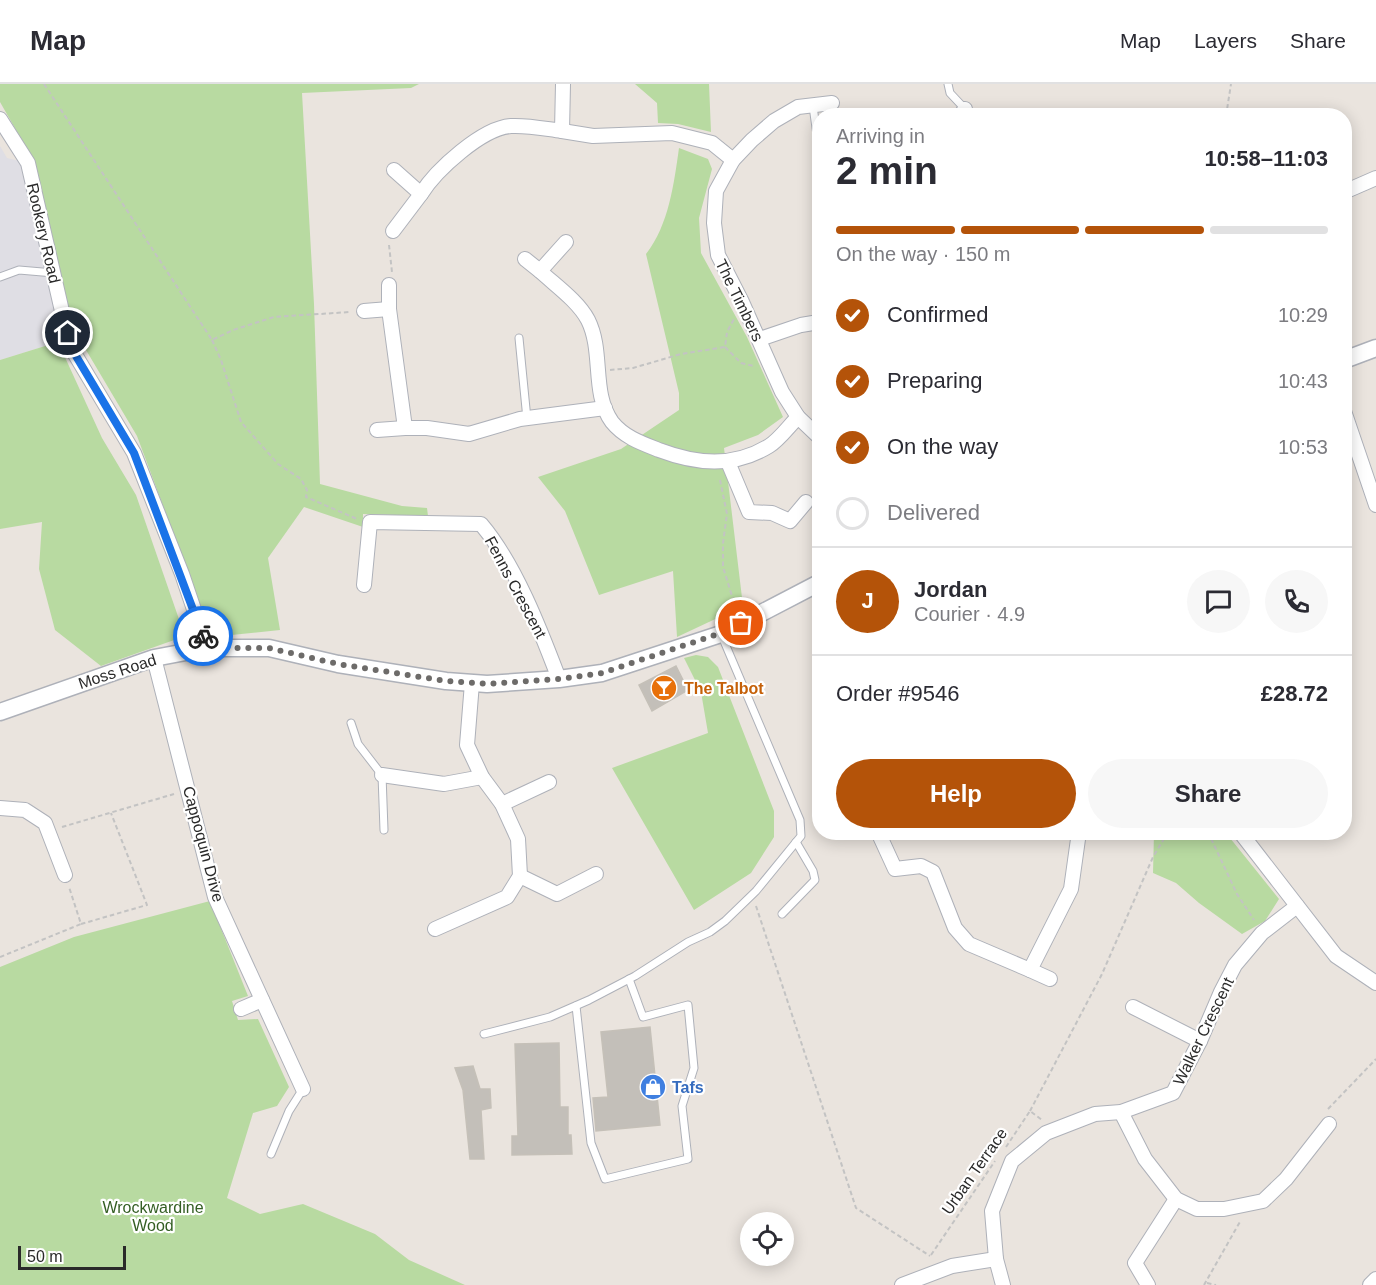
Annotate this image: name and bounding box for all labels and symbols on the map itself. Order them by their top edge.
street label: Rookery Road [24,181,63,285]
street label: The Timbers [712,257,767,344]
pin [42,307,93,358]
street label: Fenns Crescent [482,533,550,642]
pin [715,597,766,648]
courier [173,606,233,666]
street label: Moss Road [76,651,158,692]
bar icon: The Talbot [649,673,679,703]
place label: The Talbot [684,680,764,697]
street label: Cappoquin Drive [180,784,227,904]
street label: Walker Crescent [1170,974,1237,1088]
shop icon: Tafs [638,1072,668,1102]
place label: Tafs [672,1079,704,1096]
street label: Urban Terrace [938,1125,1010,1218]
park label: Wrockwardine Wood [102,1199,204,1234]
scale bar [18,1243,126,1270]

